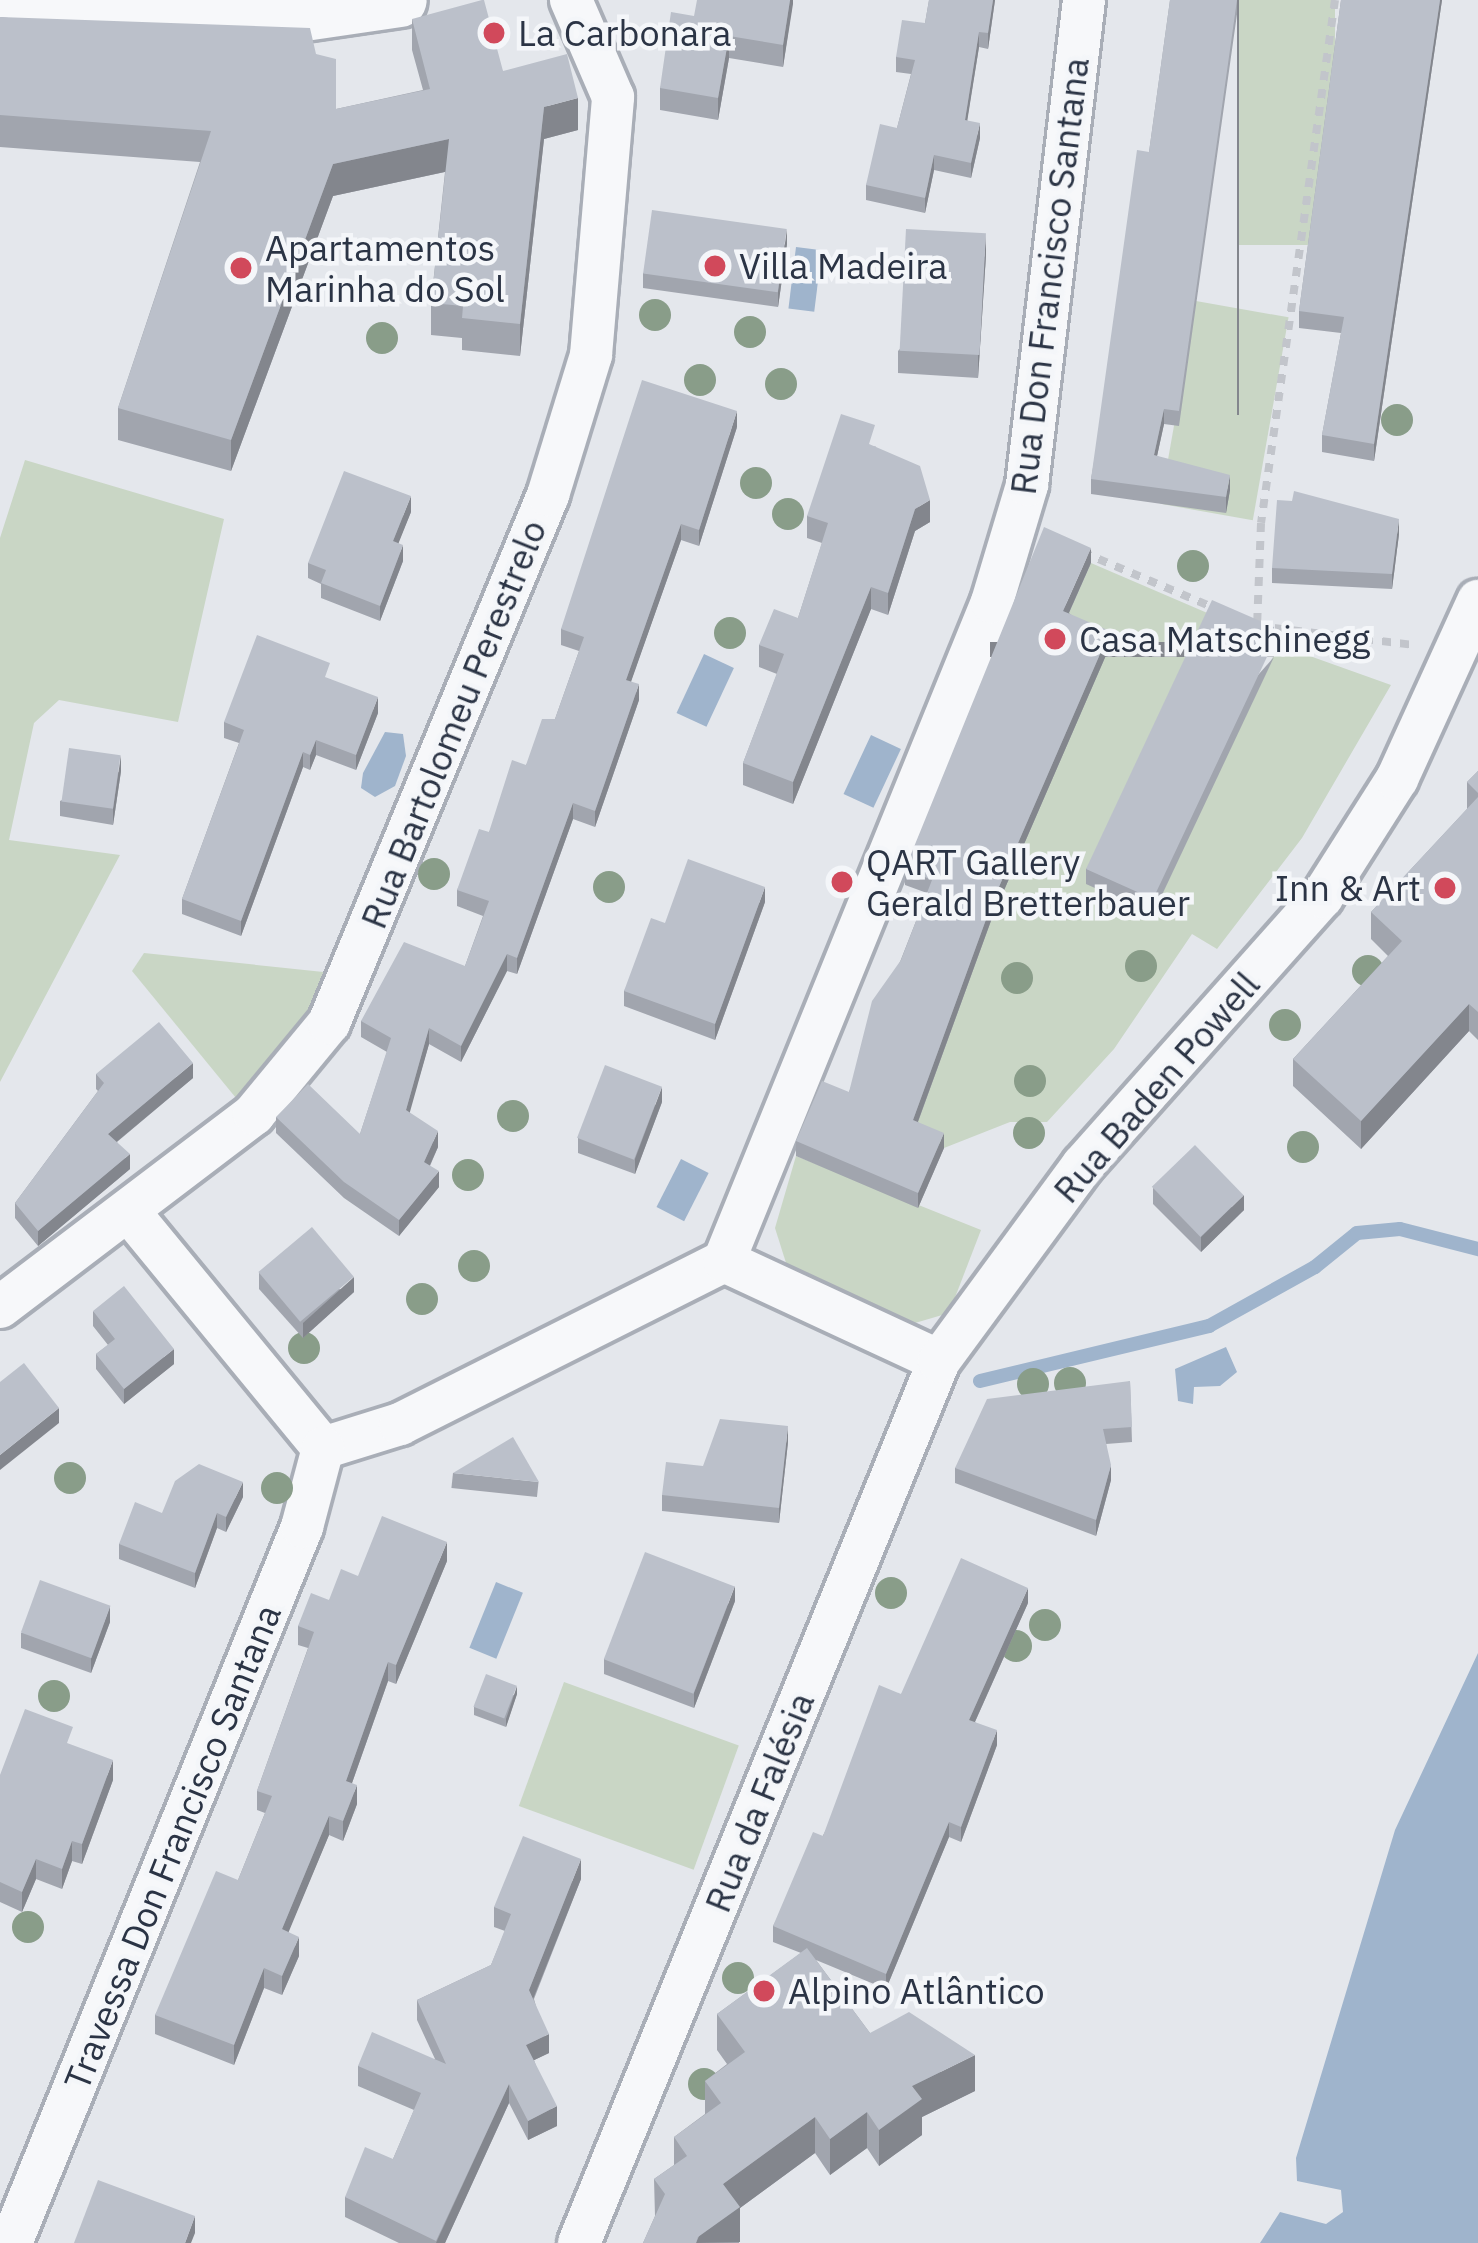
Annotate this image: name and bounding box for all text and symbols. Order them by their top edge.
place label: La Carbonara [518,11,732,55]
marker: La Carbonara [481,20,507,46]
street label: Rua Don Francisco Santana [1001,55,1097,497]
place label: Apartamentos Marinha do Sol [265,225,505,310]
place label: Villa Madeira [739,244,947,288]
marker: Villa Madeira [702,253,728,279]
marker: Apartamentos Marinha do Sol [228,255,254,281]
street label: Rua Bartolomeu Perestrelo [351,514,555,934]
place label: Casa Matschinegg [1079,617,1370,661]
marker: Casa Matschinegg [1042,626,1068,652]
place label: QART Gallery Gerald Bretterbauer [866,839,1190,924]
place label: Inn & Art [1275,866,1421,910]
marker: QART Gallery Gerald Bretterbauer [829,869,855,895]
marker: Inn & Art [1432,875,1458,901]
street label: Rua Baden Powell [1044,963,1268,1211]
street label: Travessa Don Francisco Santana [55,1598,289,2096]
street label: Rua da Falésia [695,1686,823,1918]
place label: Alpino Atlântico [788,1969,1045,2013]
marker: Alpino Atlântico [751,1978,777,2004]

